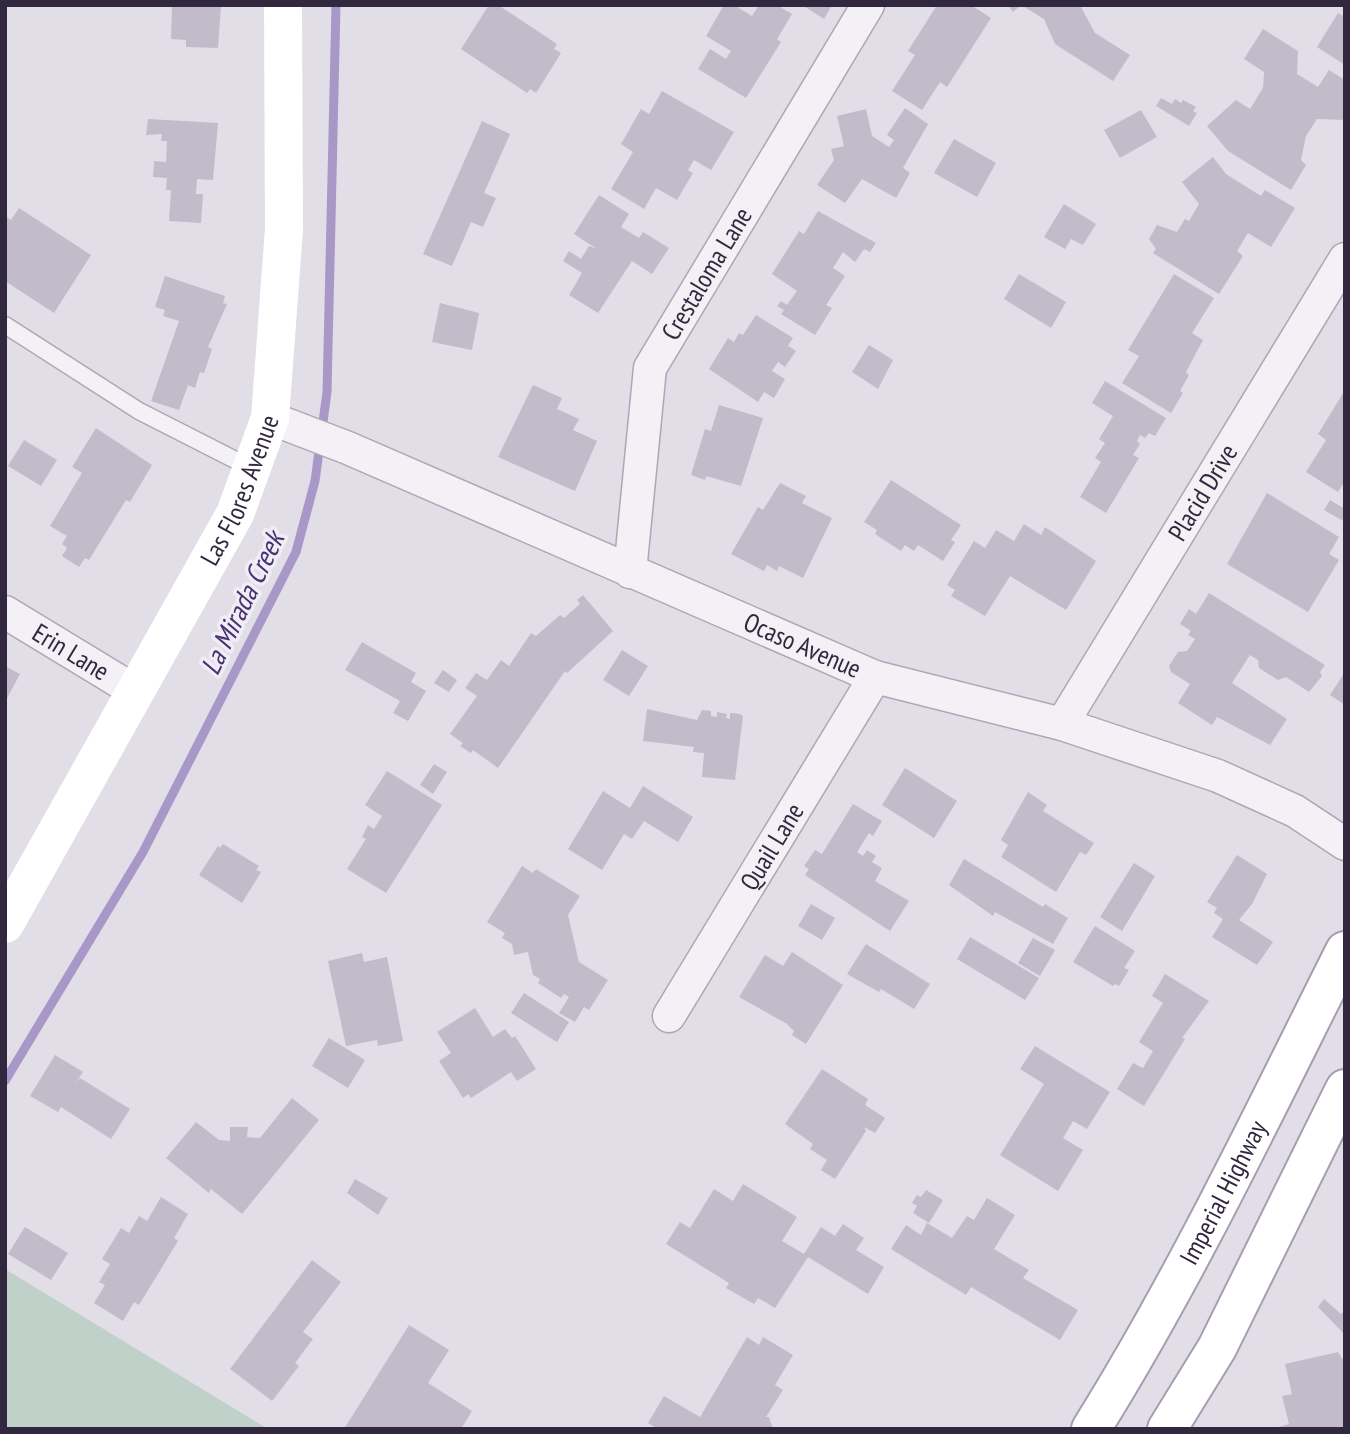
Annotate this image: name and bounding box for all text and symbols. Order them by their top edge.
street label: Crestaloma Lane [654,201,759,346]
street label: Las Flores Avenue [193,410,286,571]
street label: Placid Drive [1161,438,1244,547]
water label: La Mirada Creek [191,523,293,680]
street label: Ocaso Avenue [739,605,866,685]
street label: Erin Lane [27,616,115,687]
street label: Quail Lane [732,797,810,896]
street label: Imperial Highway [1172,1115,1274,1270]

